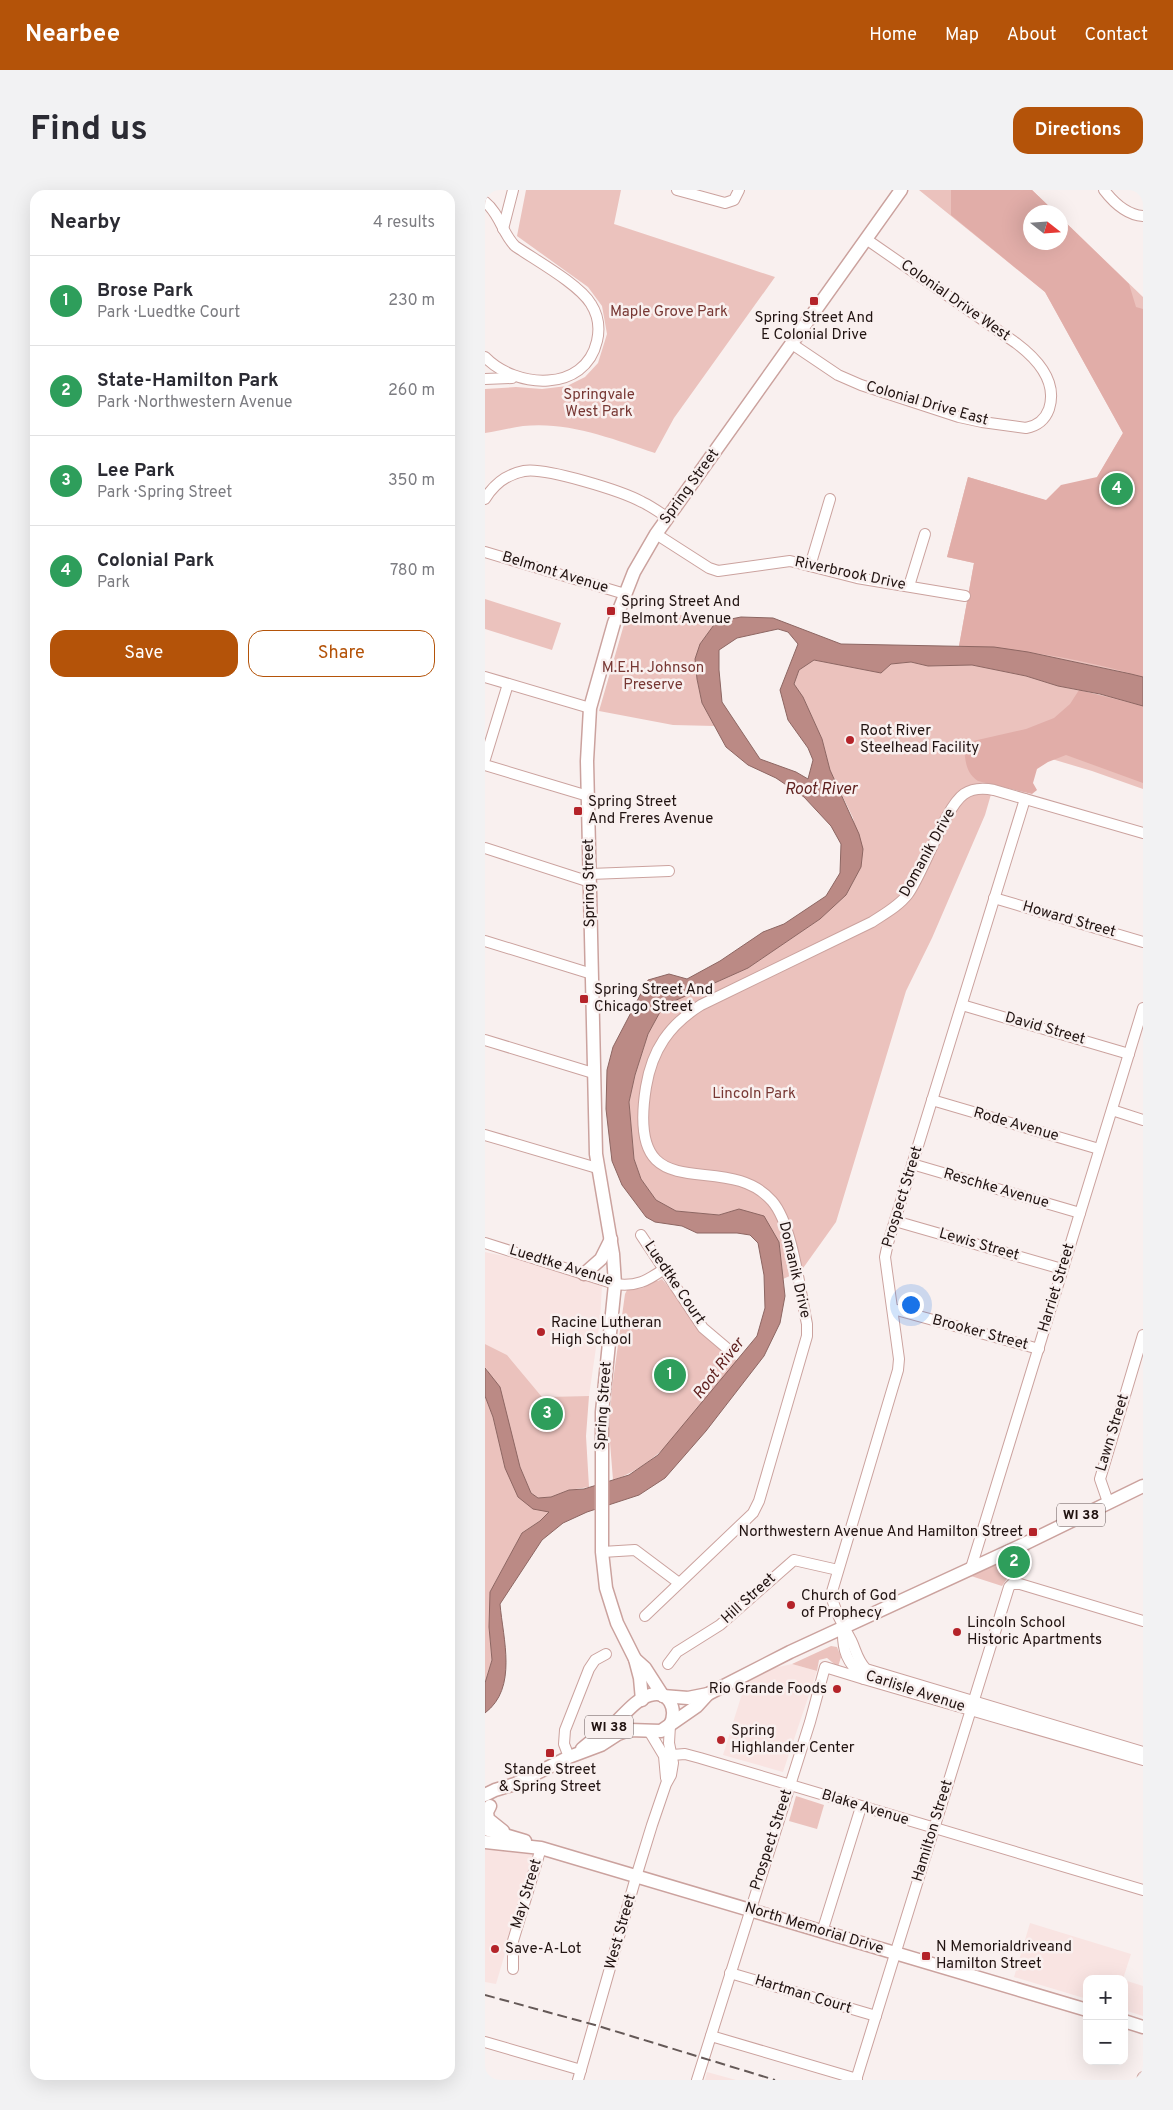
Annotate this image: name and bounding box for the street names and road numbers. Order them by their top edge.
street label: Colonial Drive West [897,256,1013,346]
street label: Colonial Drive East [864,377,990,431]
street label: Spring Street [656,445,724,529]
street label: Belmont Avenue [500,548,610,598]
street label: Riverbrook Drive [793,553,907,595]
street label: Domanik Drive [896,805,960,901]
street label: Spring Street [580,838,600,928]
street label: Howard Street [1020,898,1118,942]
street label: David Street [1003,1008,1087,1050]
street label: Rode Avenue [971,1104,1061,1146]
street label: Prospect Street [879,1144,927,1250]
street label: Reschke Avenue [941,1165,1051,1213]
street label: Domanik Drive [774,1220,814,1320]
street label: Lewis Street [937,1224,1021,1266]
street label: Luedtke Court [639,1238,709,1328]
street label: Luedtke Avenue [507,1241,615,1291]
street label: Harriet Street [1034,1241,1080,1335]
street label: Brooker Street [930,1311,1030,1355]
street label: Spring Street [591,1361,617,1451]
street label: Lawn Street [1092,1392,1134,1474]
road number: WI 38 [1057,1504,1105,1526]
street label: Hill Street [718,1570,780,1628]
street label: Carlisle Avenue [863,1667,967,1717]
road number: WI 38 [585,1715,633,1738]
street label: Hamilton Street [908,1778,958,1884]
street label: Blake Avenue [819,1786,911,1830]
street label: Prospect Street [747,1787,797,1893]
street label: May Street [507,1857,547,1931]
street label: West Street [601,1892,641,1972]
street label: North Memorial Drive [742,1899,886,1959]
street label: Hartman Court [752,1971,854,2019]

